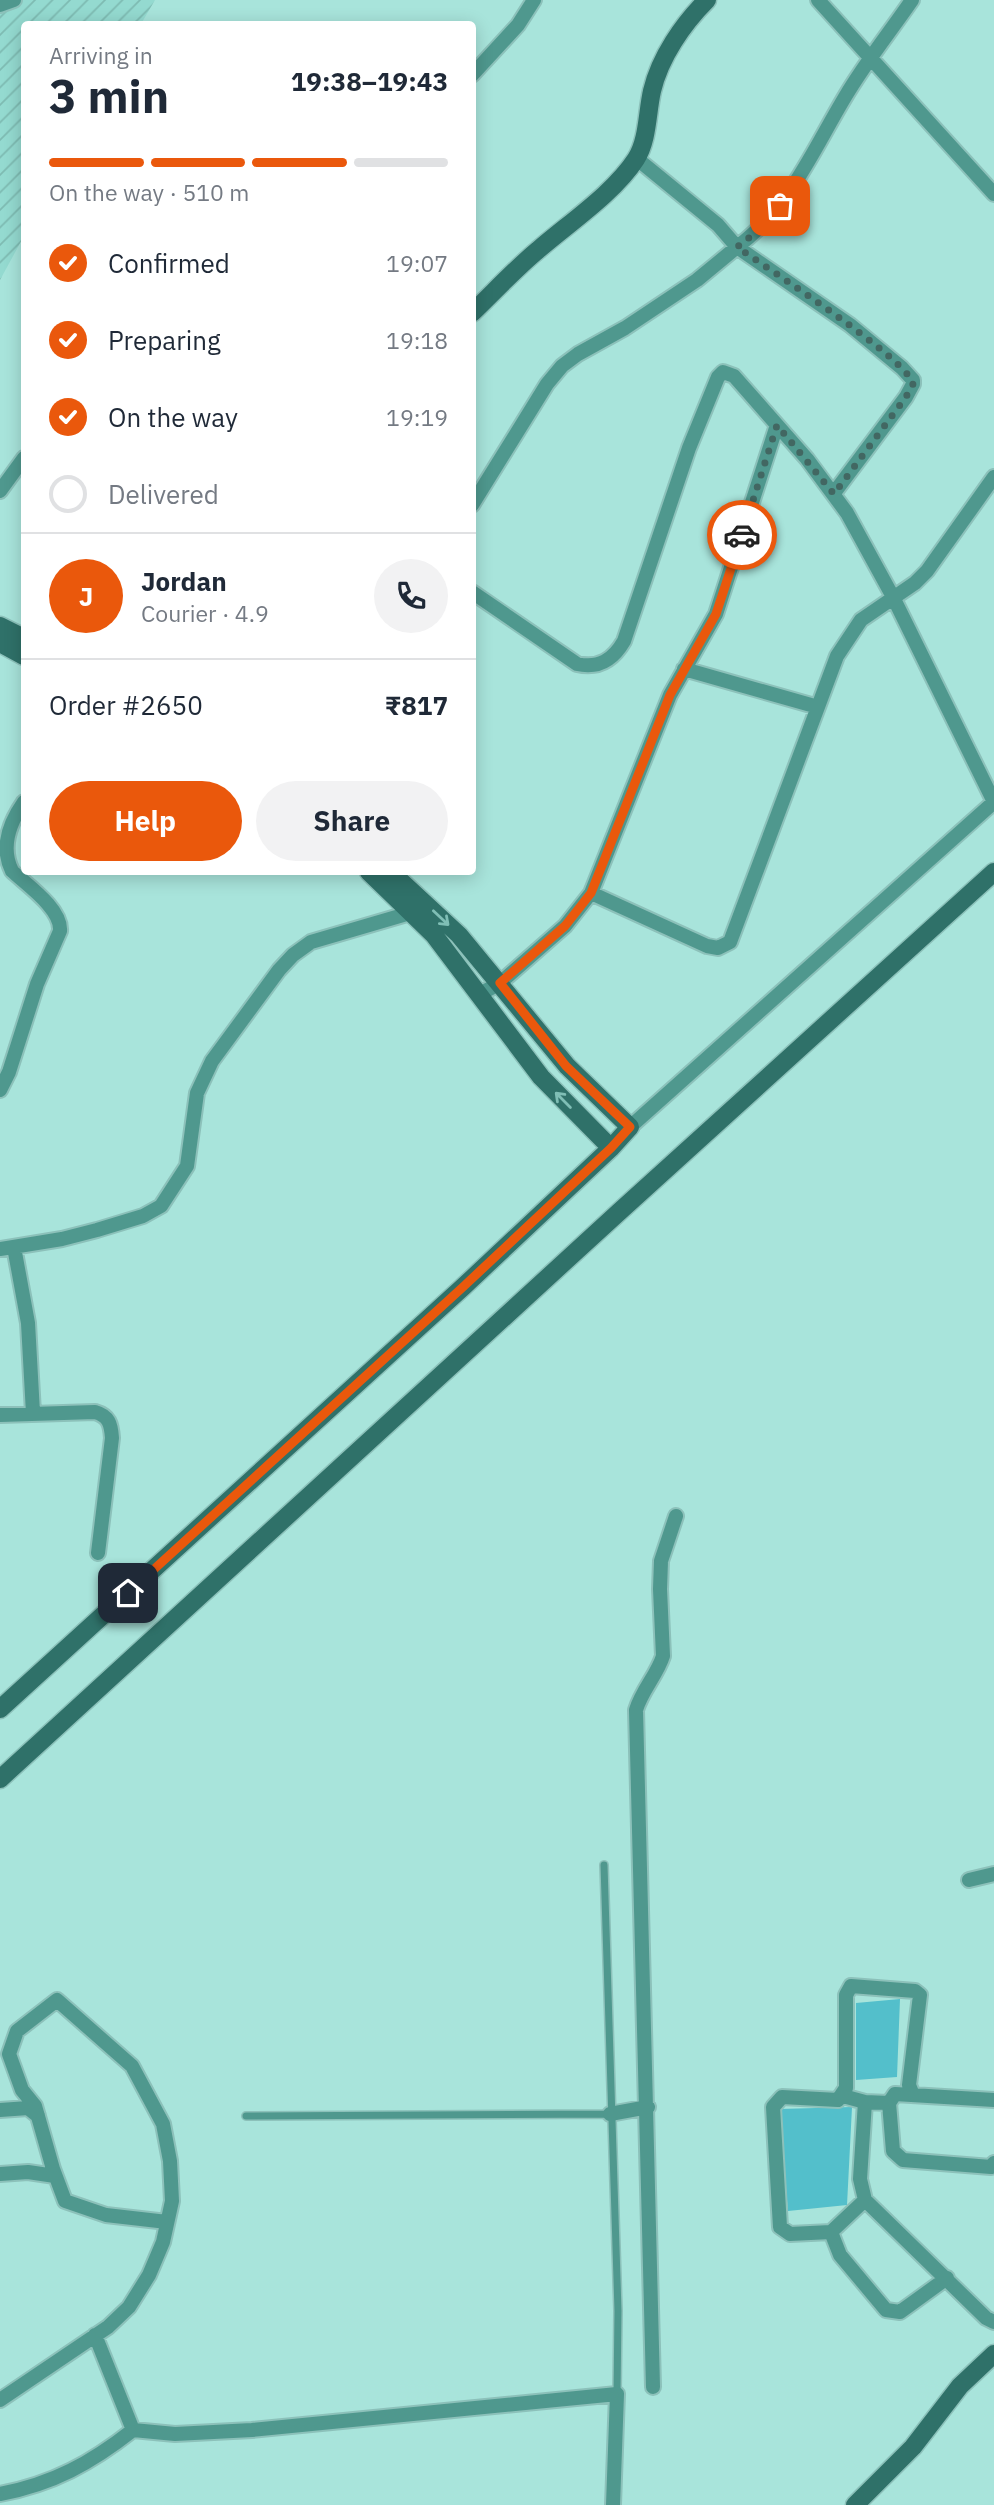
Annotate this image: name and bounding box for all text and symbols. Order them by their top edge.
text: Arriving in [49,40,153,70]
text: 19:38–19:43 [291,64,448,98]
text: 3 min [49,66,169,126]
pin [750,176,810,236]
text: On the way · 510 m [49,177,249,207]
icon: bag [761,187,799,225]
icon: check [49,244,87,282]
text: Confirmed [108,246,230,280]
text: 19:07 [386,248,448,278]
icon: check [49,321,87,359]
text: Preparing [108,323,221,357]
text: 19:18 [386,325,448,355]
icon: check [49,398,87,436]
text: On the way [108,400,238,434]
text: 19:19 [386,402,448,432]
text: Delivered [108,477,219,511]
courier [707,500,777,570]
icon: car [723,516,761,554]
button: phone [374,559,448,633]
text: Jordan [141,564,227,598]
text: J [79,579,93,613]
text: Courier · 4.9 [141,598,269,628]
text: Order #2650 [49,688,203,722]
text: ₹817 [385,688,448,722]
button: Help [49,781,242,861]
button: Share [256,781,448,861]
one-way arrow [432,910,450,926]
one-way arrow [555,1091,572,1108]
pin [98,1563,158,1623]
icon: home [109,1574,147,1612]

